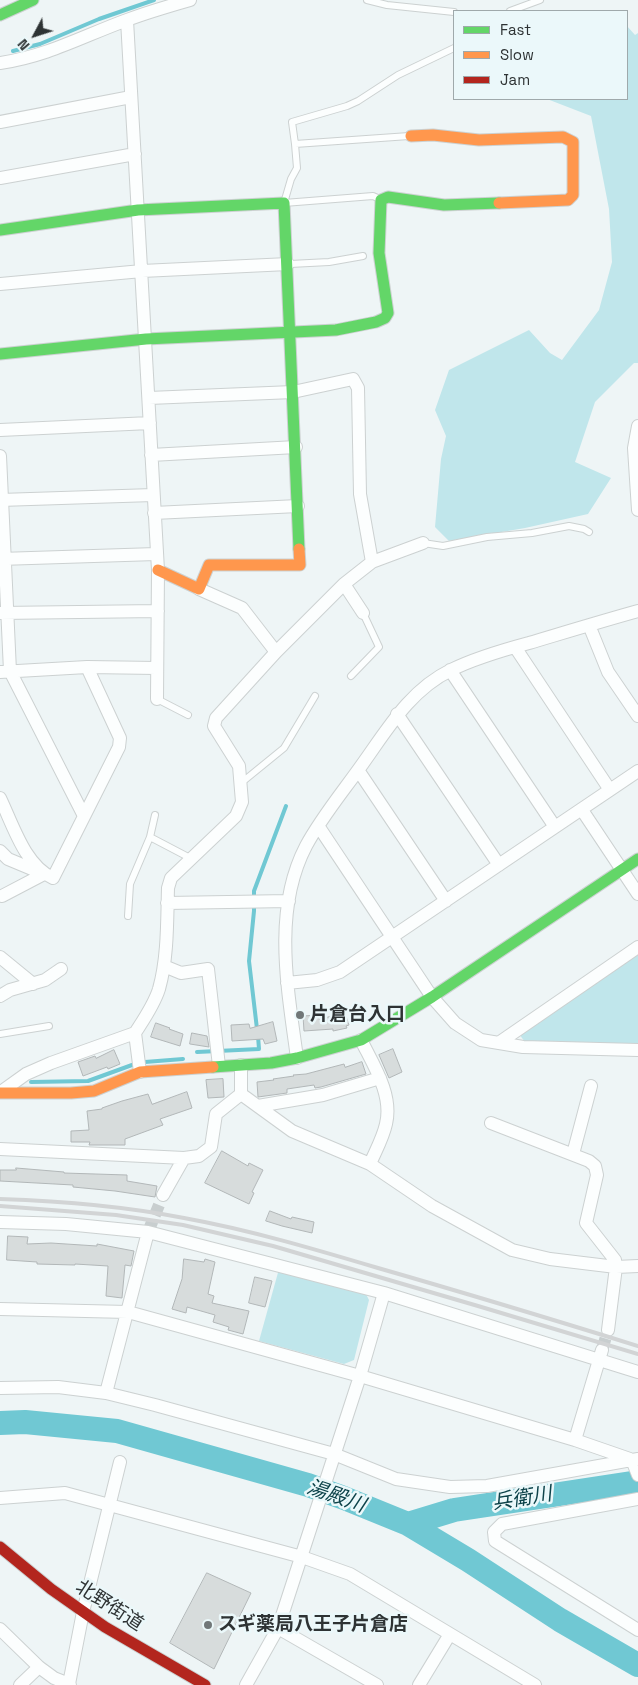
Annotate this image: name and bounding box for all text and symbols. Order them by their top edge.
north arrow [10,10,60,60]
legend [453,10,628,100]
text: Fast [500,20,531,39]
text: N [14,35,33,54]
text: Slow [500,45,534,64]
text: Jam [500,70,530,89]
place label: 片倉台入口 [310,1004,405,1026]
marker: 片倉台入口 [294,1009,306,1021]
water label: 湯殿川 [304,1476,368,1518]
water label: 兵衛川 [490,1482,554,1516]
street label: 北野街道 [71,1576,147,1636]
place label: スギ薬局八王子片倉店 [218,1614,408,1636]
marker: スギ薬局八王子片倉店 [202,1619,214,1631]

